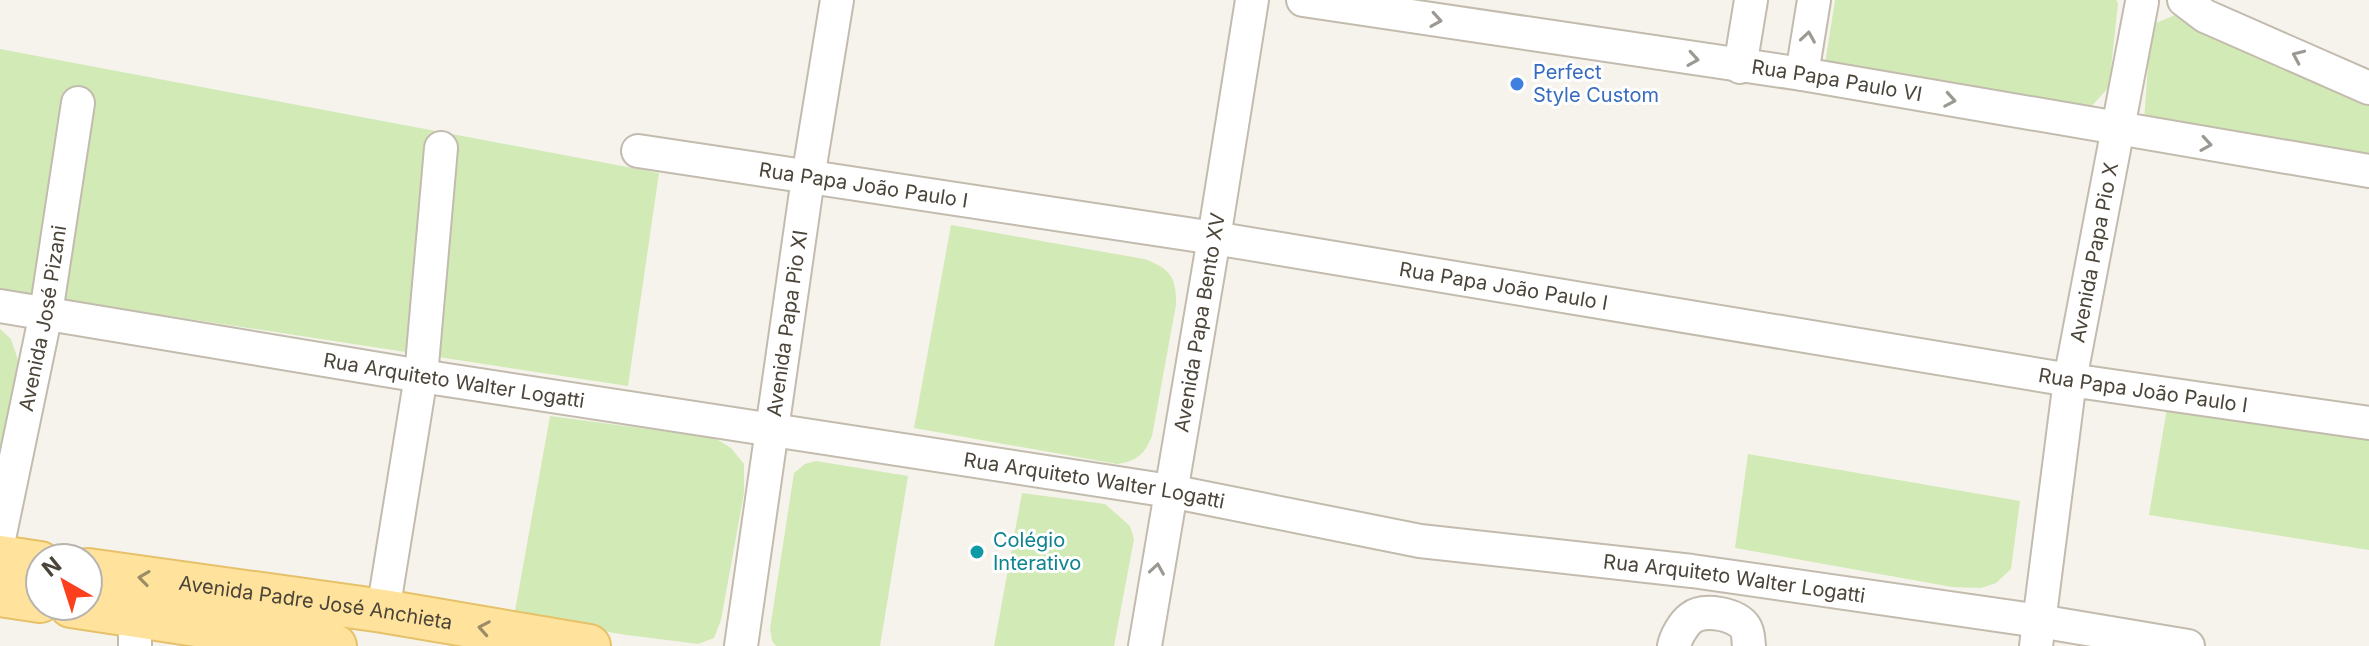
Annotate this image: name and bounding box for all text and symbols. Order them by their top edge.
one-way arrow [1429,11,1443,28]
one-way arrow [1799,30,1816,44]
one-way arrow [1686,50,1700,67]
one-way arrow [2291,50,2306,66]
street label: Rua Papa Paulo VI [1750,55,1924,106]
place label: Perfect Style Custom [1533,60,1659,107]
marker: Perfect Style Custom [1508,75,1526,93]
one-way arrow [1943,91,1956,108]
one-way arrow [2199,135,2213,152]
street label: Rua Papa João Paulo I [757,157,970,213]
street label: Avenida Papa Pio X [2065,160,2123,345]
street label: Avenida Papa Bento XV [1169,211,1230,434]
street label: Avenida José Pizani [14,224,71,413]
street label: Avenida Papa Pio XI [762,228,812,418]
street label: Rua Papa João Paulo I [1397,257,1610,315]
street label: Rua Arquiteto Walter Logatti [322,348,586,413]
street label: Rua Papa João Paulo I [2037,363,2249,417]
street label: Rua Arquiteto Walter Logatti [962,447,1227,514]
place label: Colégio Interativo [993,528,1081,575]
north arrow [24,542,104,622]
marker: Colégio Interativo [968,543,986,561]
street label: Rua Arquiteto Walter Logatti [1602,549,1867,608]
text: N [37,551,66,582]
one-way arrow [1148,562,1165,576]
one-way arrow [137,570,151,587]
street label: Avenida Padre José Anchieta [177,571,454,635]
one-way arrow [477,621,491,638]

